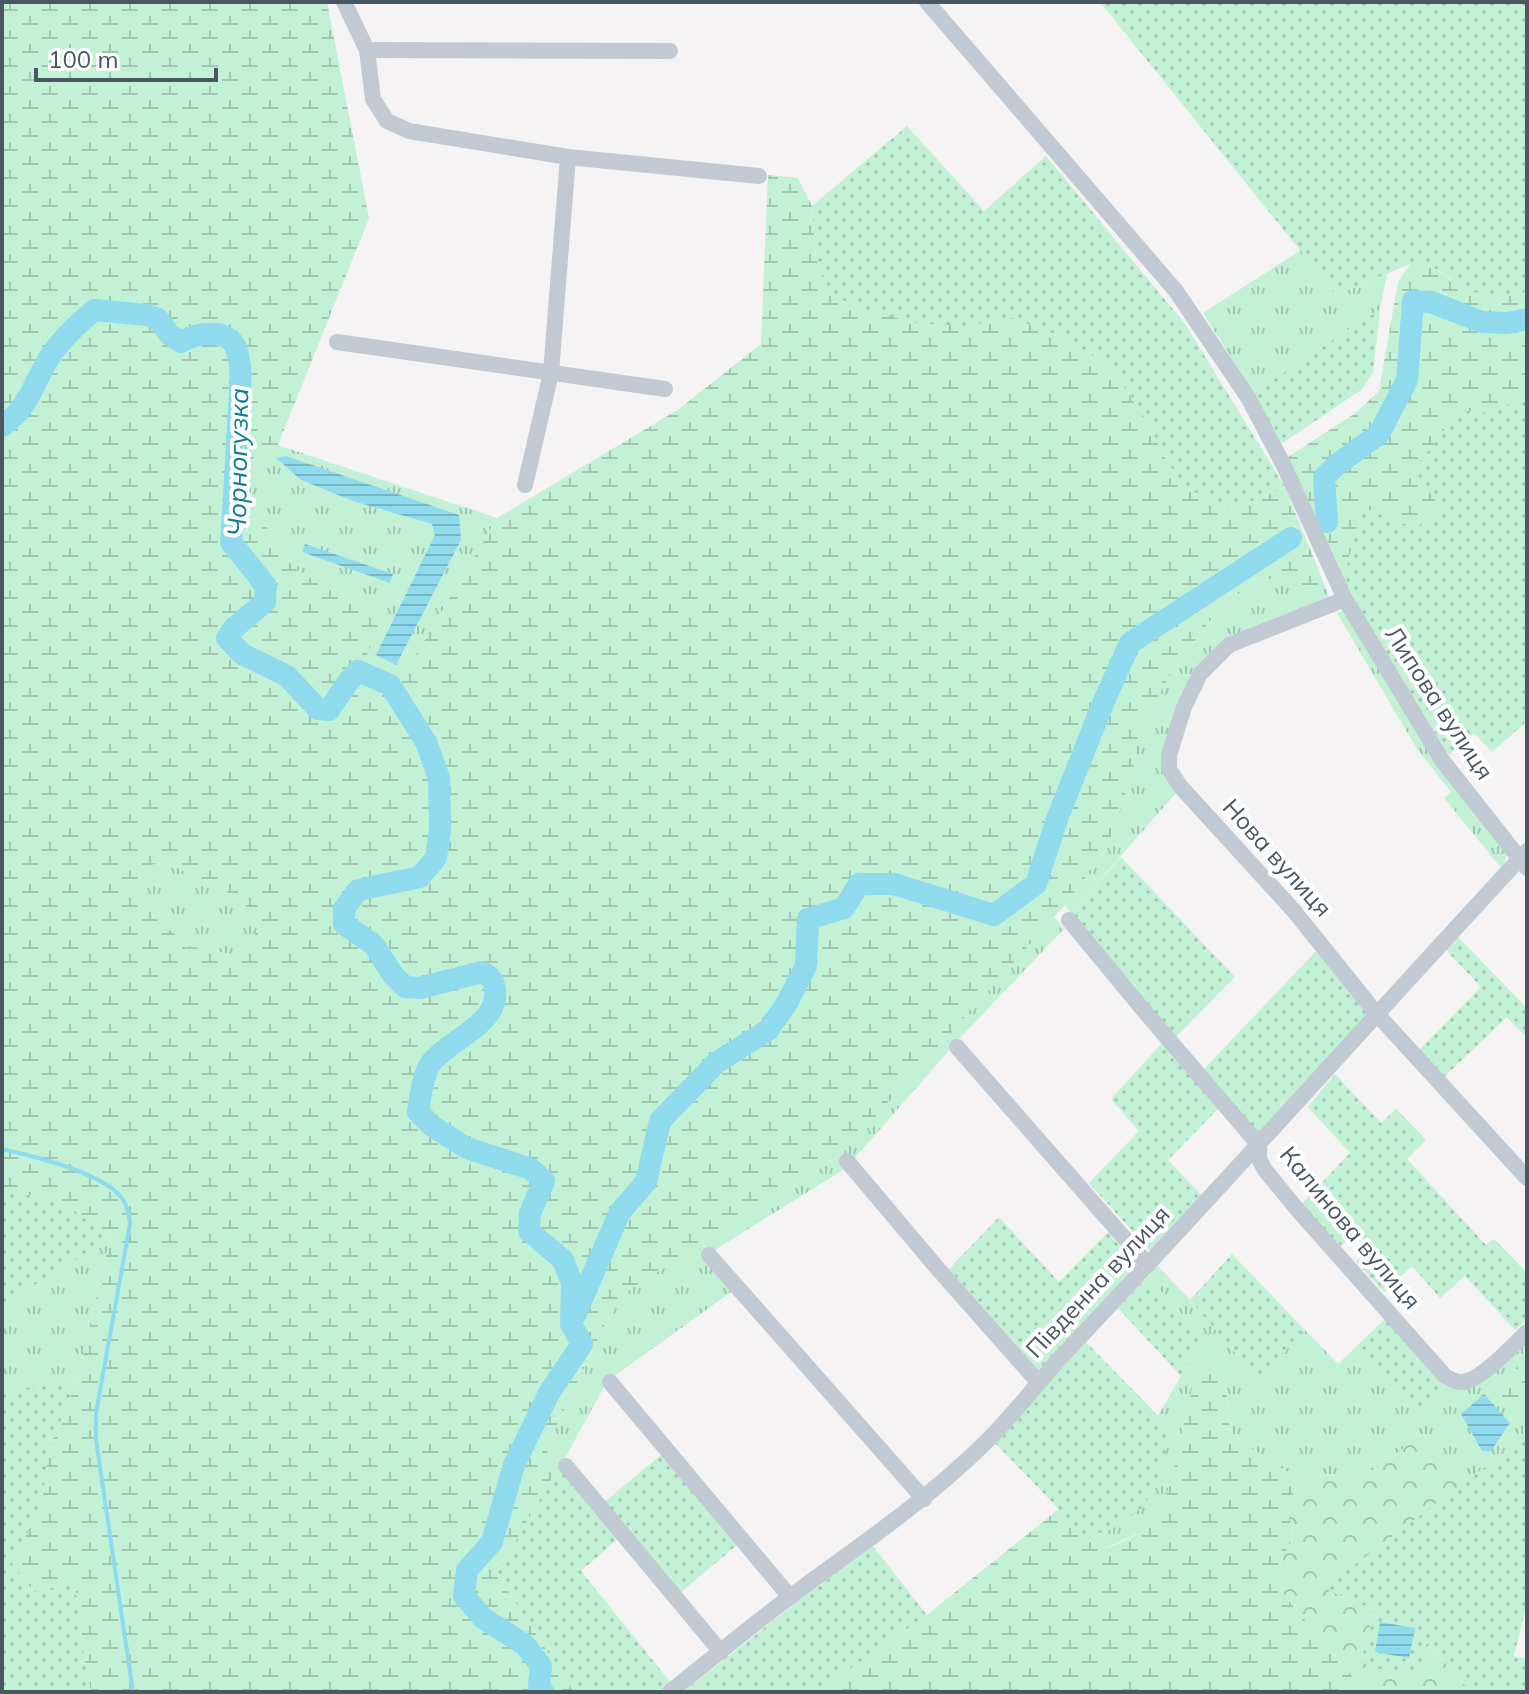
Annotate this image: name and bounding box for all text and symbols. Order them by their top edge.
scale bar [36,32,216,82]
text: 100 m [48,44,119,74]
water label: Чорногузка [220,388,255,536]
street label: Липова вулиця [1379,620,1501,785]
street label: Нова вулиця [1217,792,1339,923]
street label: Калинова вулиця [1274,1140,1428,1315]
street label: Південна вулиця [1019,1199,1176,1364]

